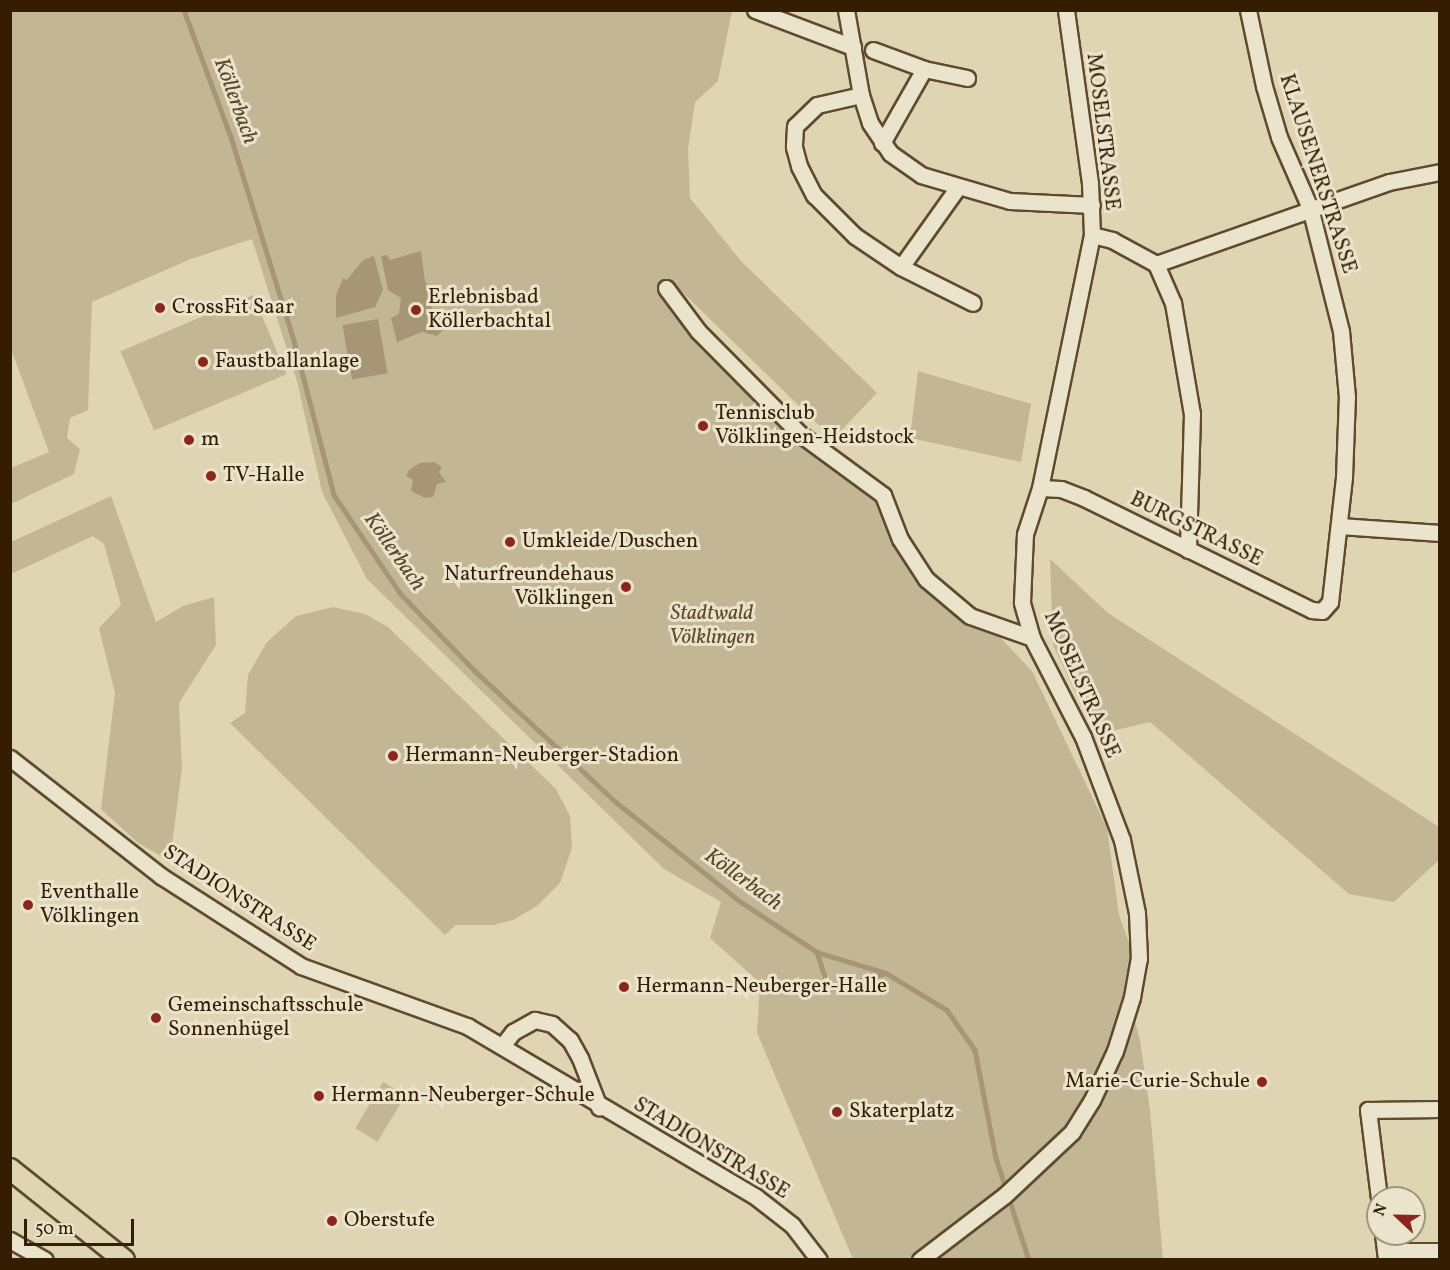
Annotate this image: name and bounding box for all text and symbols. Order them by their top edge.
street label: MOSELSTRASSE [1080,52,1124,212]
water label: Köllerbach [207,54,263,148]
street label: KLAUSENERSTRASSE [1273,71,1361,277]
place label: Erlebnisbad Köllerbachtal [428,285,551,335]
place label: CrossFit Saar [172,295,294,321]
marker: CrossFit Saar [153,301,167,315]
marker: Erlebnisbad Köllerbachtal [409,303,423,317]
place label: Faustballanlage [215,349,359,375]
marker: Faustballanlage [196,355,210,369]
place label: Tennisclub Völklingen-Heidstock [715,401,914,451]
marker: Tennisclub Völklingen-Heidstock [696,419,710,433]
place label: m [201,427,220,453]
marker: m [182,433,196,447]
place label: TV-Halle [223,463,304,489]
marker: TV-Halle [204,469,218,483]
street label: BURGSTRASSE [1126,487,1266,573]
water label: Köllerbach [357,508,431,596]
place label: Umkleide/Duschen [522,529,698,555]
marker: Umkleide/Duschen [503,535,517,549]
place label: Naturfreundehaus Völklingen [444,562,614,612]
marker: Naturfreundehaus Völklingen [619,580,633,594]
park label: Stadtwald Völklingen [669,601,755,651]
street label: MOSELSTRASSE [1037,608,1125,762]
place label: Hermann-Neuberger-Stadion [405,743,679,769]
marker: Hermann-Neuberger-Stadion [386,749,400,763]
street label: STADIONSTRASSE [158,840,320,958]
water label: Köllerbach [699,843,787,917]
place label: Eventhalle Völklingen [40,880,139,930]
marker: Eventhalle Völklingen [21,898,35,912]
place label: Hermann-Neuberger-Halle [636,974,887,1000]
marker: Hermann-Neuberger-Halle [617,980,631,994]
place label: Gemeinschaftsschule Sonnenhügel [168,993,363,1043]
marker: Gemeinschaftsschule Sonnenhügel [149,1011,163,1025]
place label: Marie-Curie-Schule [1065,1069,1250,1095]
marker: Marie-Curie-Schule [1255,1075,1269,1089]
place label: Hermann-Neuberger-Schule [331,1083,595,1109]
marker: Hermann-Neuberger-Schule [312,1089,326,1103]
street label: STADIONSTRASSE [628,1092,794,1206]
place label: Skaterplatz [849,1099,954,1125]
marker: Skaterplatz [830,1105,844,1119]
north arrow [1366,1186,1426,1246]
text: N [1369,1200,1394,1220]
scale bar [27,1207,136,1245]
place label: Oberstufe [344,1208,435,1234]
marker: Oberstufe [325,1214,339,1228]
text: 50 m [35,1217,74,1242]

